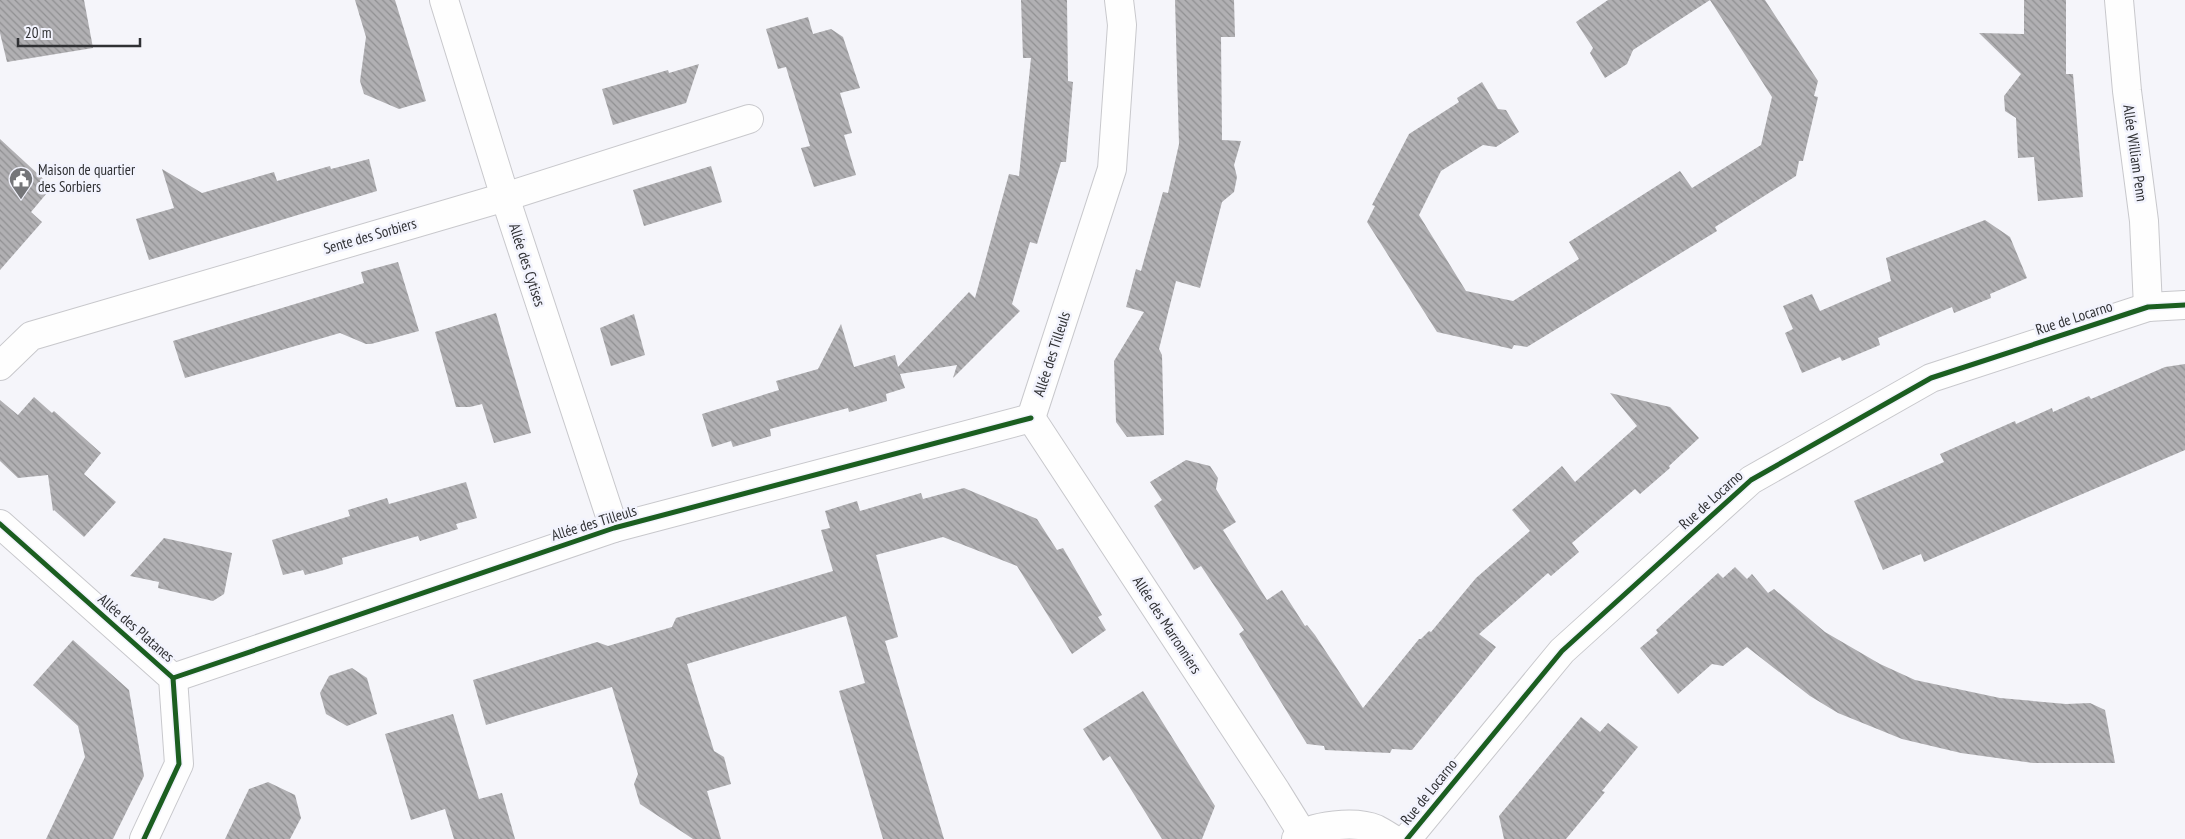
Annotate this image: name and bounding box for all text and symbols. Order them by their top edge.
scale bar [18,15,140,47]
text: 20 m [25,23,51,42]
street label: Allée William Penn [2119,103,2152,203]
place label: Maison de quartier des Sorbiers [38,160,136,196]
public building icon: Maison de quartier des Sorbiers [8,166,34,200]
street label: Sente des Sorbiers [321,213,418,258]
street label: Allée des Cytises [505,221,550,309]
street label: Rue de Locarno [2033,296,2115,339]
street label: Allée des Tilleuls [1029,309,1074,399]
street label: Rue de Locarno [1675,466,1747,533]
street label: Allée des Tilleuls [549,501,639,545]
street label: Allée des Marronniers [1129,572,1206,677]
street label: Allée des Platanes [94,589,178,666]
street label: Rue de Locarno [1396,755,1461,829]

